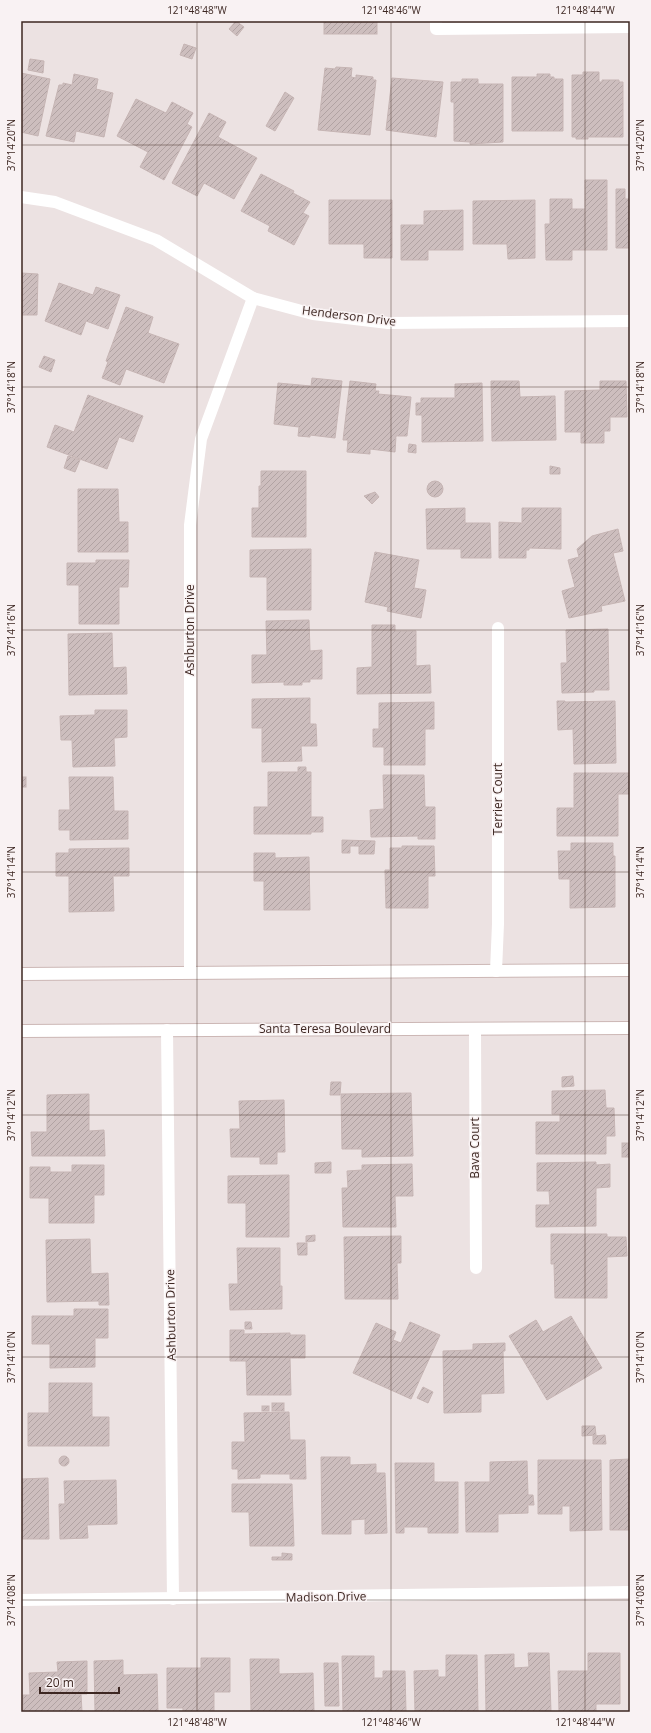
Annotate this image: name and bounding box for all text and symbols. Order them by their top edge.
text: 121°48'48"W [167,3,228,17]
text: 121°48'46"W [361,3,422,17]
text: 121°48'44"W [555,3,616,17]
text: 37°14'20"N [4,119,18,171]
text: 37°14'20"N [633,119,647,171]
street label: Henderson Drive [301,301,397,330]
text: 37°14'18"N [4,361,18,413]
text: 37°14'18"N [633,361,647,413]
street label: Ashburton Drive [181,584,198,676]
text: 37°14'16"N [4,604,18,656]
text: 37°14'16"N [633,604,647,656]
street label: Terrier Court [489,763,506,835]
text: 37°14'14"N [4,846,18,898]
text: 37°14'14"N [633,846,647,898]
street label: Santa Teresa Boulevard [259,1020,391,1037]
text: 37°14'12"N [4,1089,18,1141]
text: 37°14'12"N [633,1089,647,1141]
street label: Bava Court [466,1117,483,1179]
street label: Ashburton Drive [161,1269,180,1361]
text: 37°14'10"N [4,1331,18,1383]
text: 37°14'10"N [633,1331,647,1383]
text: 37°14'08"N [4,1574,18,1626]
text: 37°14'08"N [633,1574,647,1626]
street label: Madison Drive [286,1587,367,1606]
scale bar [40,1669,119,1695]
text: 20 m [46,1674,74,1691]
text: 121°48'48"W [167,1715,228,1729]
text: 121°48'46"W [361,1715,422,1729]
text: 121°48'44"W [555,1715,616,1729]

